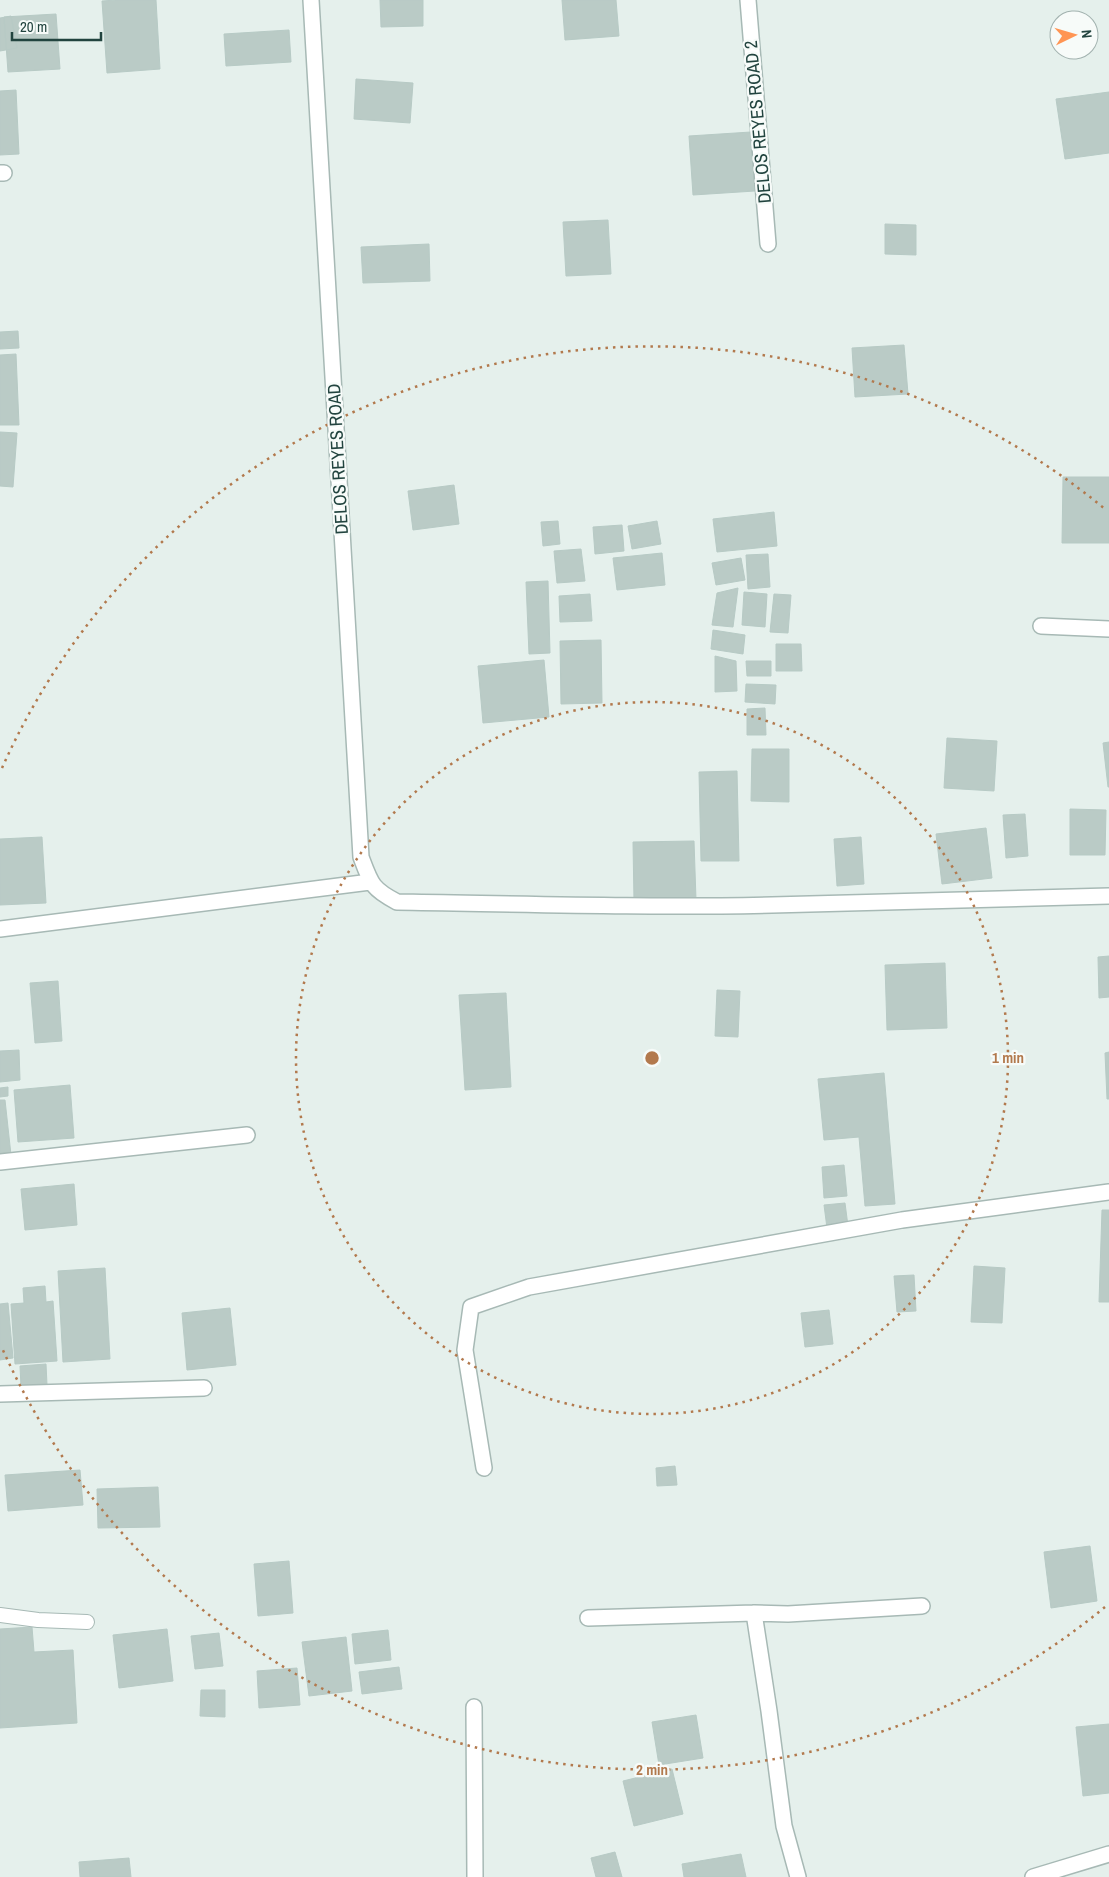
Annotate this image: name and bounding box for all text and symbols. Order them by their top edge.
scale bar [12,10,101,42]
north arrow [1049,10,1099,60]
text: 20 m [20,16,47,37]
text: N [1078,29,1096,39]
street label: DELOS REYES ROAD 2 [738,40,777,204]
street label: DELOS REYES ROAD [321,383,354,535]
text: 1 min [992,1047,1024,1068]
centre of rings [643,1049,661,1067]
text: 2 min [636,1759,668,1780]

